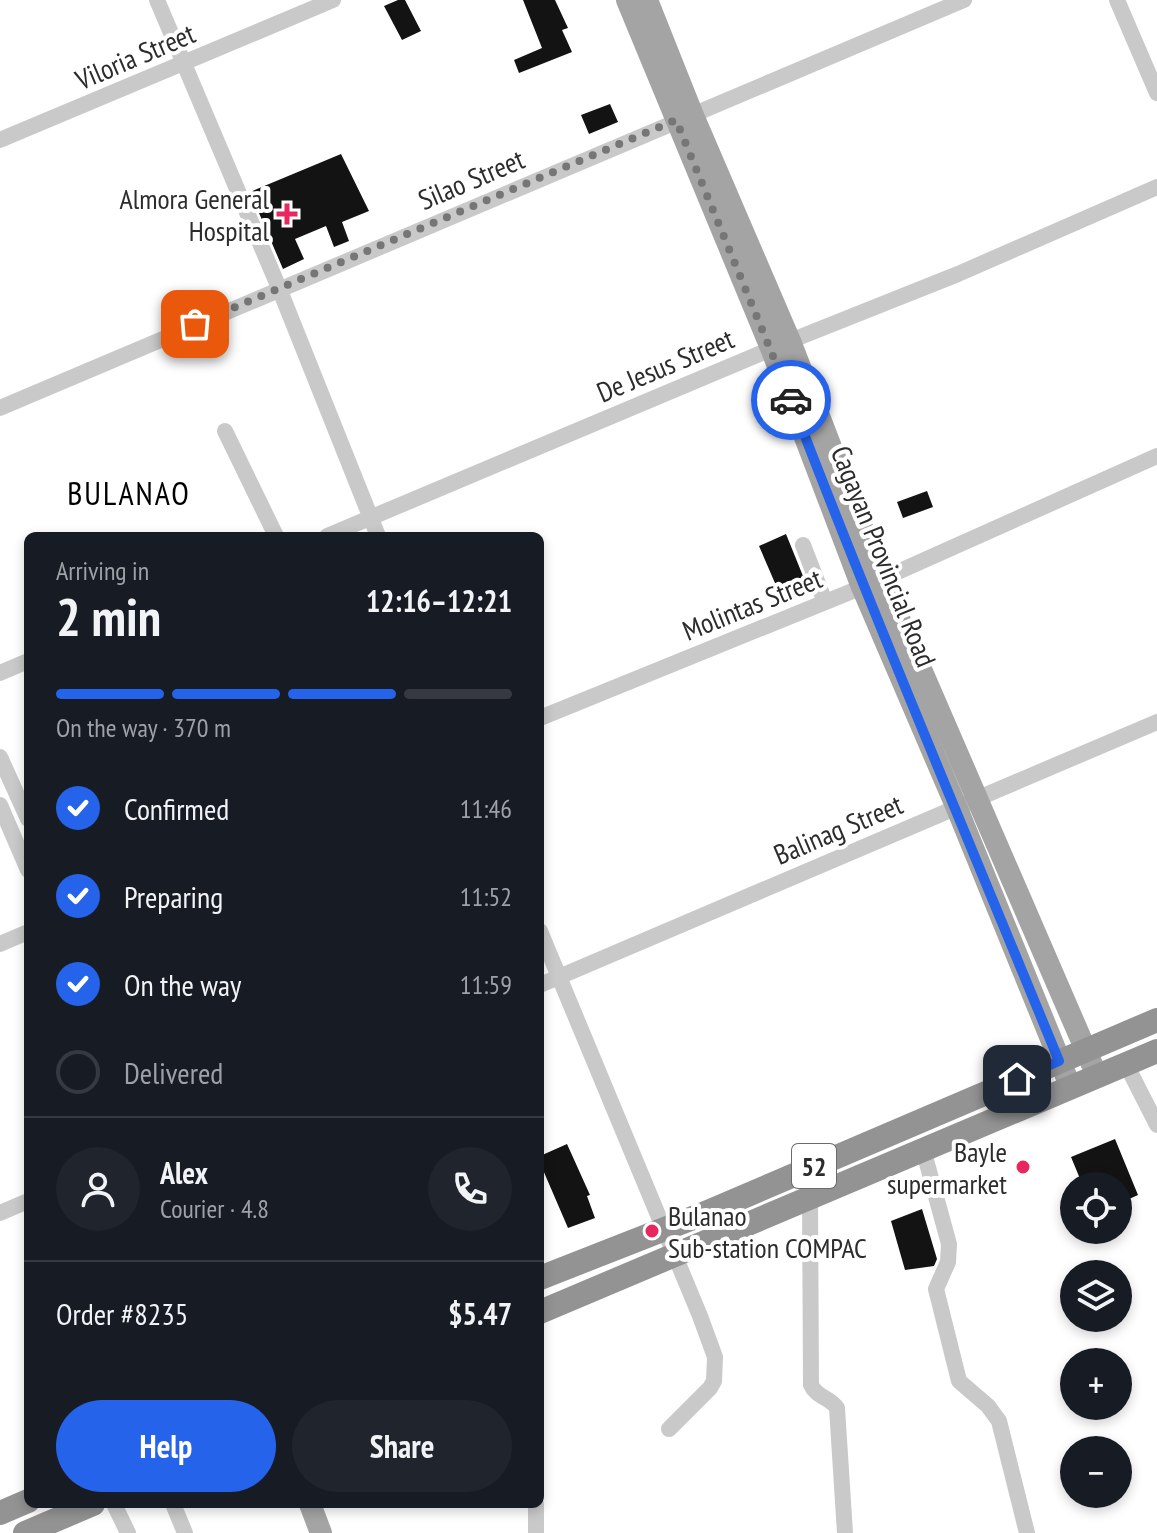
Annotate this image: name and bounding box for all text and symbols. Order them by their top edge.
street label: Viloria Street [69,14,201,98]
street label: Silao Street [412,140,530,218]
place label: Almora General Hospital [120,180,269,249]
marker: Almora General Hospital [276,203,298,225]
pin [161,290,229,358]
icon: bag [173,302,217,346]
street label: De Jesus Street [591,319,739,410]
courier [751,360,831,440]
icon: car [769,378,813,422]
street label: Cagayan Provincial Road [823,440,945,672]
district label: BULANAO [67,472,191,514]
text: Arriving in [56,554,149,587]
street label: Molintas Street [677,559,827,649]
text: 12:16–12:21 [366,581,512,620]
text: 2 min [56,583,161,650]
text: On the way · 370 m [56,711,231,744]
street label: Balinag Street [768,785,908,873]
icon: check [56,786,100,830]
text: Confirmed [124,789,229,828]
text: 11:46 [460,792,512,825]
icon: check [56,874,100,918]
text: Preparing [124,877,223,916]
text: 11:52 [460,880,512,913]
icon: check [56,962,100,1006]
text: On the way [124,965,241,1004]
text: 11:59 [460,968,512,1001]
pin [983,1045,1051,1113]
text: Delivered [124,1053,223,1092]
icon: home [995,1057,1039,1101]
place label: Bayle supermarket [887,1133,1007,1202]
road number: 52 [792,1144,836,1188]
button: person [56,1147,140,1231]
button: phone [428,1147,512,1231]
text: Alex [160,1153,208,1192]
marker: Bayle supermarket [1014,1158,1032,1176]
map controls [1060,1172,1132,1508]
button: locate [1060,1172,1132,1244]
text: Courier · 4.8 [160,1192,269,1225]
place label: Bulanao Sub-station COMPAC [668,1197,867,1266]
marker: Bulanao Sub-station COMPAC [643,1222,661,1240]
button: layers [1060,1260,1132,1332]
text: Order #8235 [56,1294,188,1333]
text: $5.47 [448,1294,512,1333]
button: + [1060,1348,1132,1420]
button: Help [56,1400,276,1492]
button: Share [292,1400,512,1492]
button: − [1060,1436,1132,1508]

